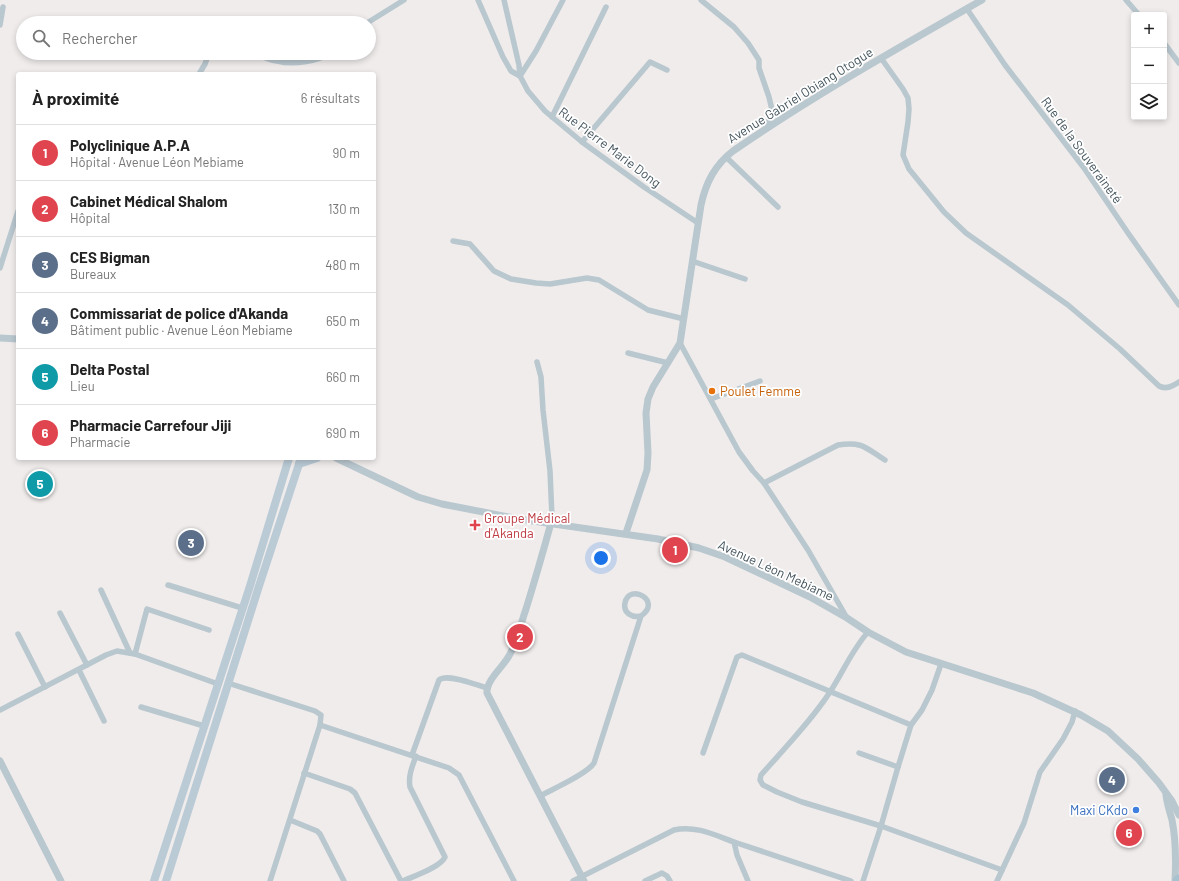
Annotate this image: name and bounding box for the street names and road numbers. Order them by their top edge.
street label: Avenue Gabriel Obiang Otogue [724,44,876,146]
street label: Rue de la Souveraineté [1038,94,1126,206]
street label: Rue Pierre Marie Dong [556,103,664,191]
street label: Avenue Léon Mebiame [716,536,836,604]

